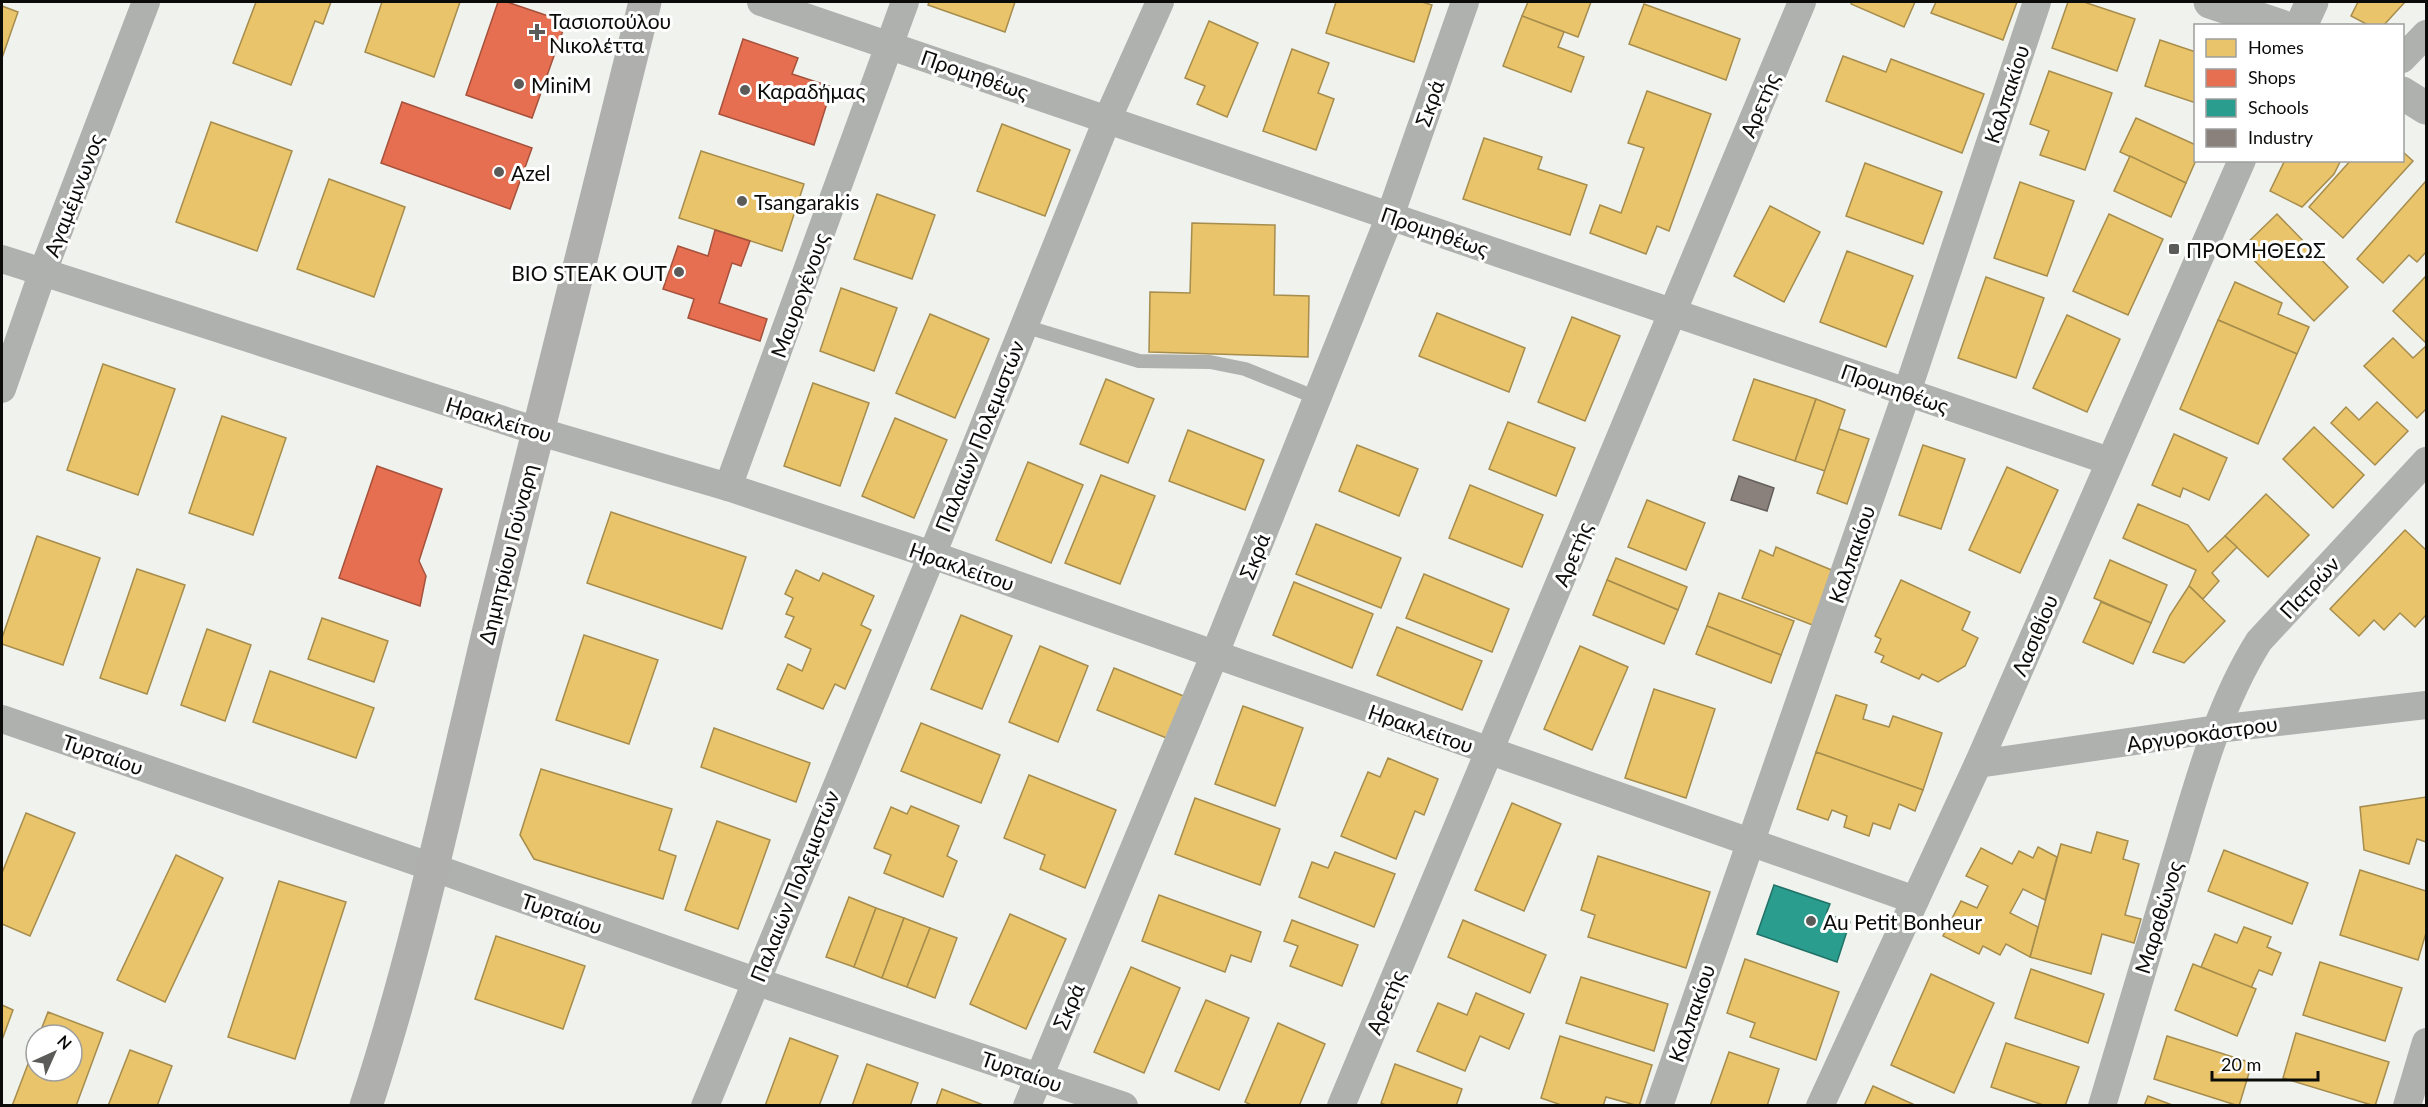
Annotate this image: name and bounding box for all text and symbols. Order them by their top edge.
place label: Τασιοπούλου Νικολέττα [549,8,671,57]
legend [2194,24,2404,162]
marker: Τασιοπούλου Νικολέττα [530,25,544,39]
text: Homes [2248,36,2304,58]
street label: Καλπακίου [1978,42,2034,146]
street label: Προμηθέως [918,44,1032,104]
text: Shops [2248,66,2296,88]
street label: Αρετής [1734,69,1784,141]
place label: MiniM [531,72,591,97]
street label: Σκρά [1409,76,1449,129]
marker: MiniM [512,77,526,91]
place label: Καραδήμας [757,78,866,103]
marker: Καραδήμας [738,83,752,97]
text: Schools [2248,96,2309,118]
text: Industry [2248,126,2314,148]
street label: Αγαμέμνωνος [38,130,108,260]
place label: Azel [511,160,551,185]
marker: Azel [492,165,506,179]
place label: Tsangarakis [754,189,859,214]
marker: Tsangarakis [735,194,749,208]
street label: Προμηθέως [1378,201,1492,261]
street label: Μαυρογένους [765,229,833,361]
place label: ΠΡΟΜΗΘΕΩΣ [2186,237,2326,262]
marker: ΠΡΟΜΗΘΕΩΣ [2167,242,2181,256]
place label: BIO STEAK OUT [511,260,668,285]
marker: BIO STEAK OUT [672,265,686,279]
street label: Παλαιών Πολεμιστών [929,336,1029,535]
street label: Προμηθέως [1838,358,1952,418]
street label: Ηρακλείτου [443,391,555,447]
street label: Δημητρίου Γούναρη [473,461,541,647]
street label: Καλπακίου [1823,502,1879,606]
street label: Αρετής [1547,518,1597,590]
street label: Σκρά [1234,529,1275,583]
street label: Ηρακλείτου [906,536,1018,596]
street label: Πατρών [2274,551,2344,623]
street label: Λασιθίου [2006,591,2062,679]
street label: Ηρακλείτου [1365,698,1477,758]
street label: Αργυροκάστρου [2125,710,2279,756]
street label: Τυρταίου [59,729,147,779]
street label: Παλαιών Πολεμιστών [744,786,844,985]
street label: Μαραθώνος [2129,857,2187,976]
street label: Τυρταίου [518,888,606,938]
place label: Au Petit Bonheur [1823,909,1983,934]
marker: Au Petit Bonheur [1804,914,1818,928]
street label: Καλπακίου [1663,961,1719,1065]
street label: Αρετής [1360,966,1410,1038]
street label: Σκρά [1047,979,1089,1033]
north arrow [24,1023,84,1083]
text: N [54,1031,76,1053]
scale bar [2212,1044,2318,1082]
street label: Τυρταίου [978,1046,1066,1096]
text: 20 m [2221,1053,2261,1075]

